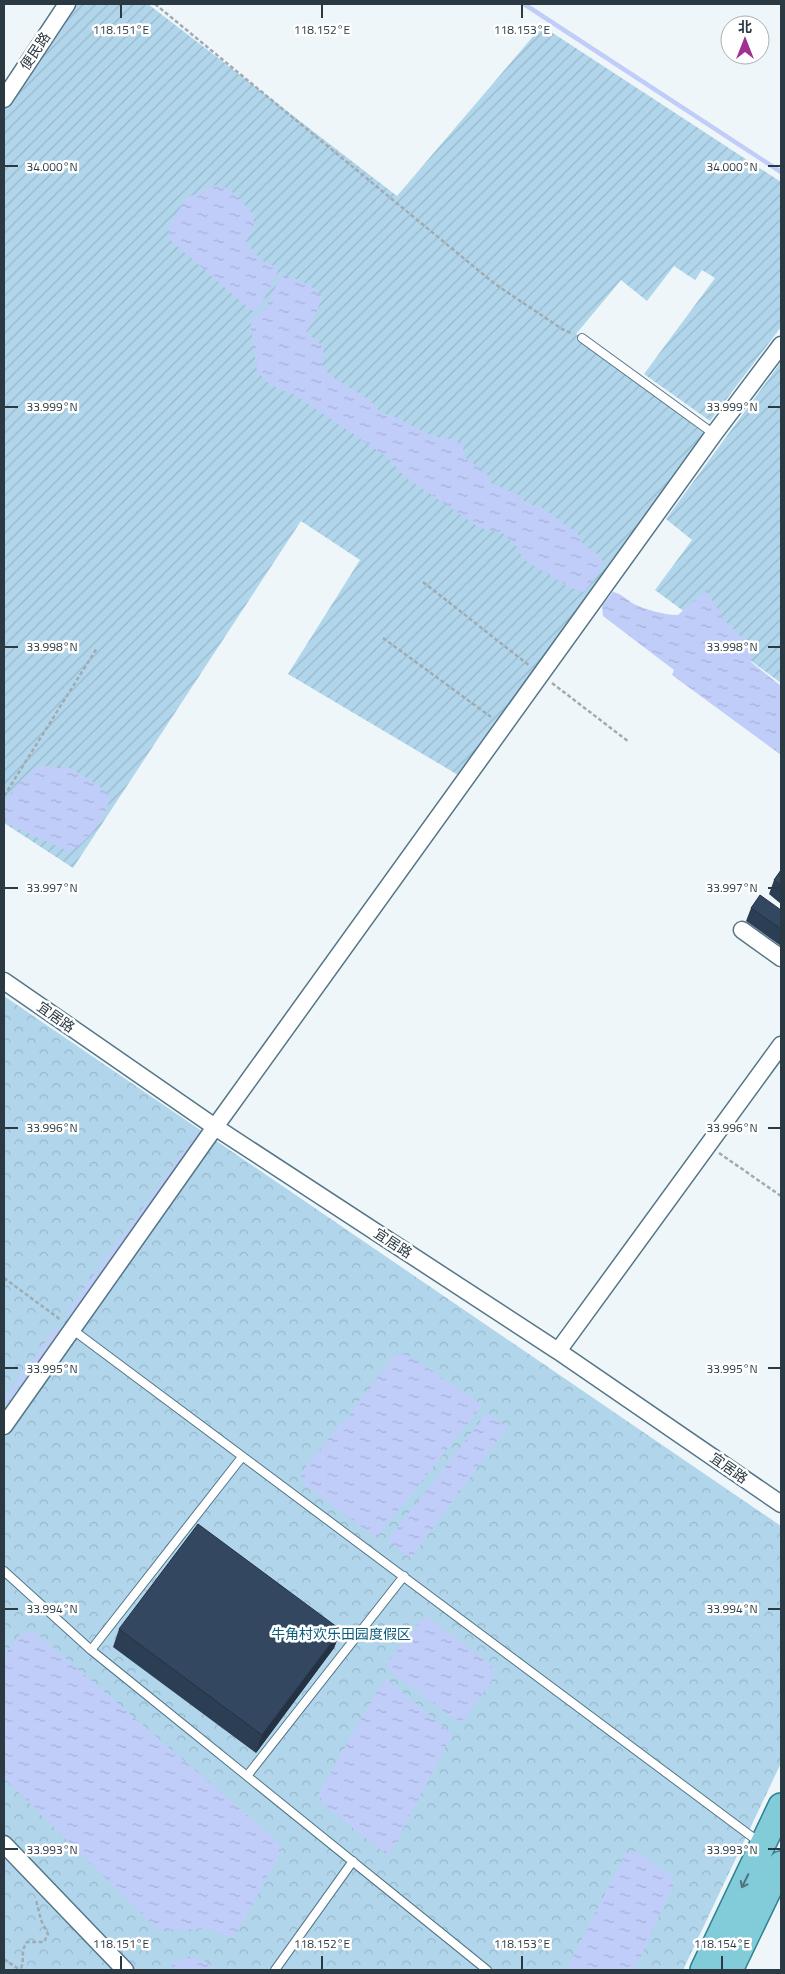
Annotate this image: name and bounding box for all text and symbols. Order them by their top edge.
north arrow [720,15,770,65]
text: 北 [738,16,752,37]
text: 118.151°E [93,20,149,39]
text: 118.152°E [294,20,350,39]
text: 118.153°E [494,20,550,39]
street label: 便民路 [14,27,55,74]
text: 34.000°N [26,157,78,176]
text: 34.000°N [706,157,758,176]
text: 33.999°N [26,397,78,416]
text: 33.999°N [706,397,758,416]
text: 33.998°N [26,637,78,656]
text: 33.998°N [706,637,758,656]
text: 33.997°N [26,878,78,897]
text: 33.997°N [706,878,758,897]
street label: 宜居路 [33,996,80,1037]
text: 33.996°N [26,1118,78,1137]
text: 33.996°N [706,1118,758,1137]
street label: 宜居路 [370,1222,417,1263]
text: 33.995°N [26,1359,78,1378]
text: 33.995°N [706,1359,758,1378]
street label: 宜居路 [706,1447,753,1488]
text: 33.994°N [26,1599,78,1618]
text: 33.994°N [706,1599,758,1618]
park label: 牛角村欢乐田园度假区 [271,1623,411,1644]
text: 33.993°N [26,1840,78,1859]
text: 33.993°N [706,1840,758,1859]
one-way arrow [740,1873,750,1888]
text: 118.151°E [93,1934,149,1953]
text: 118.152°E [294,1934,350,1953]
text: 118.153°E [494,1934,550,1953]
text: 118.154°E [694,1934,750,1953]

